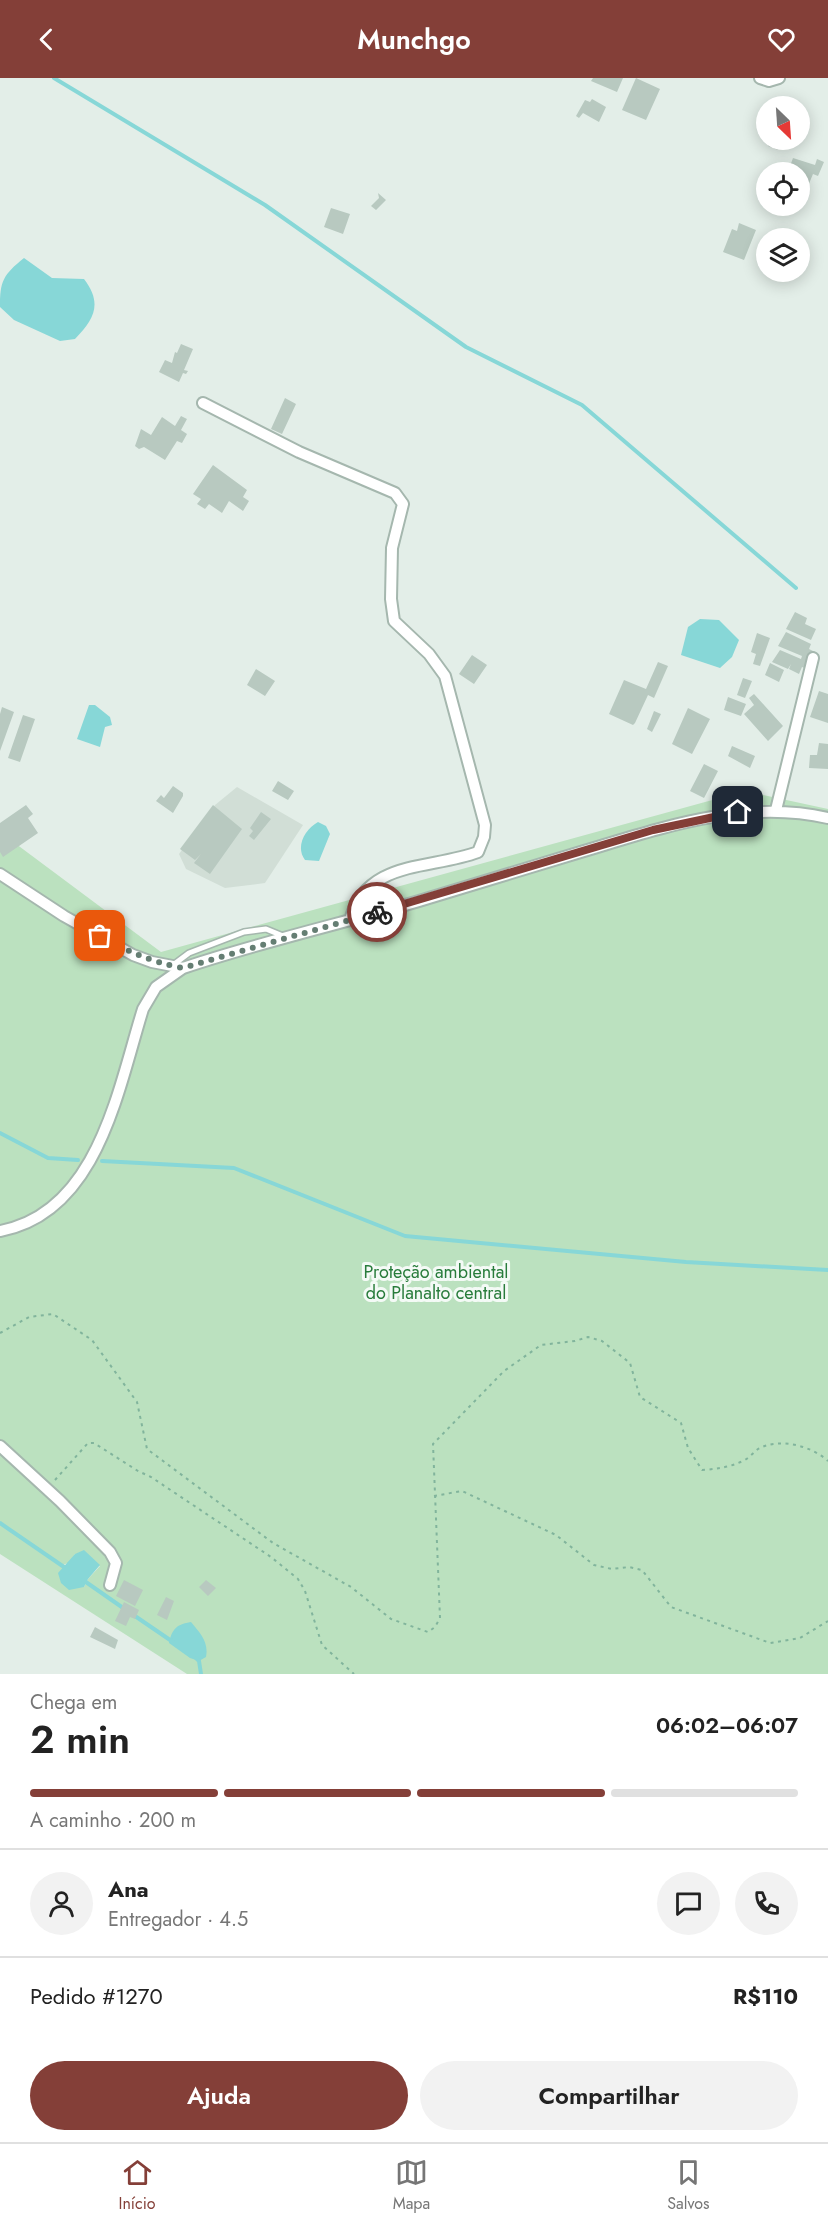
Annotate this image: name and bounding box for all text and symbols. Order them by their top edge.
text: Munchgo [357,20,471,59]
icon: back [30,23,63,56]
icon: heart [765,23,798,56]
north arrow [756,96,810,150]
map controls [756,96,810,282]
button: locate [756,162,810,216]
button: layers [756,228,810,282]
pin [712,786,763,837]
icon: home [721,795,754,828]
courier [347,882,407,942]
icon: bike [361,896,394,929]
pin [74,910,125,961]
icon: bag [83,919,116,952]
park label: Proteção ambiental do Planalto central [364,1259,508,1306]
text: Chega em [30,1688,117,1717]
text: 06:02–06:07 [656,1709,798,1741]
text: 2 min [30,1711,130,1768]
text: A caminho · 200 m [30,1806,196,1835]
button: person [30,1872,93,1935]
button: chat [657,1872,720,1935]
button: phone [735,1872,798,1935]
text: Ana [108,1873,149,1905]
text: Entregador · 4.5 [108,1905,248,1934]
text: Pedido #1270 [30,1980,163,2012]
text: R$110 [733,1980,798,2012]
button: Ajuda [30,2061,408,2130]
button: Compartilhar [420,2061,798,2130]
tab: Início [119,2156,156,2215]
tab: Mapa [393,2156,430,2215]
tab: Salvos [667,2156,709,2215]

